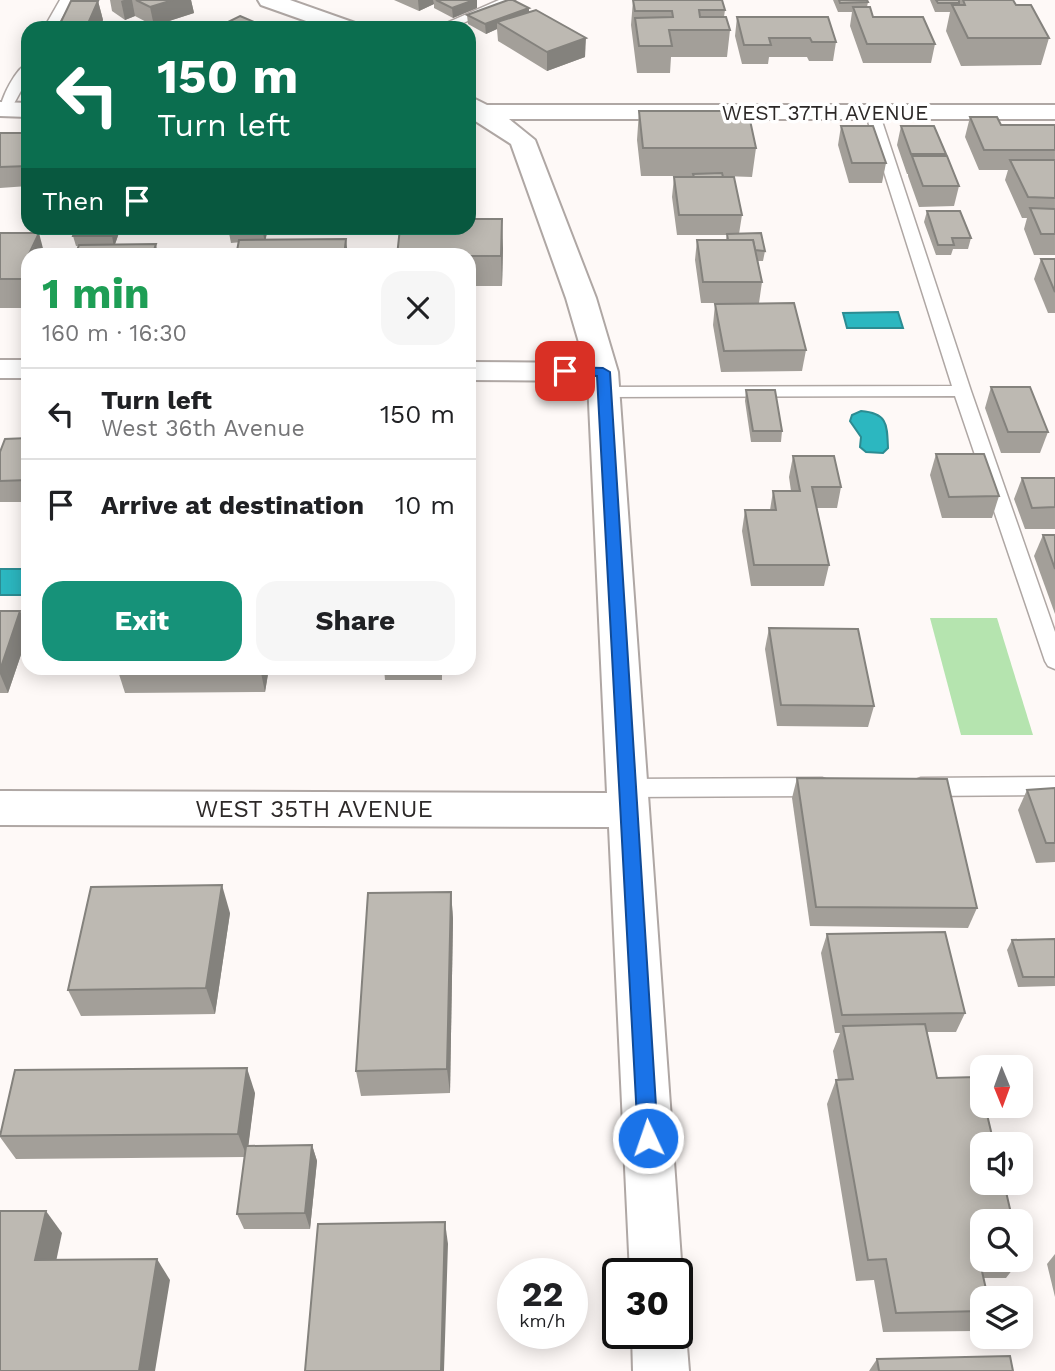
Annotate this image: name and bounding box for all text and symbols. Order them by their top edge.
text: 150 m [157,47,298,105]
icon: left [42,49,133,140]
street label: WEST 37TH AVENUE [722,100,928,125]
text: Turn left [157,106,290,144]
icon: arrive [118,182,156,220]
text: Then [42,186,104,216]
text: 1 min [42,269,150,318]
button: close [381,271,455,345]
text: 160 m · 16:30 [42,320,187,347]
pin [535,341,595,401]
icon: arrive [546,352,584,390]
text: Turn left [101,385,212,415]
icon: left [42,395,80,433]
text: 150 m [380,399,455,429]
text: West 36th Avenue [101,415,305,442]
icon: arrive [42,486,80,524]
text: Arrive at destination [101,490,364,520]
text: 10 m [395,490,455,520]
button: Exit [42,581,242,661]
button: Share [256,581,455,661]
street label: WEST 35TH AVENUE [195,795,433,823]
north arrow [970,1055,1032,1118]
map controls [970,1055,1033,1349]
position arrow [611,1101,685,1175]
button: sound [970,1132,1033,1195]
button: search [970,1209,1033,1272]
speed limit sign: 30 [602,1258,693,1349]
text: 22 [522,1273,563,1315]
button: layers [970,1286,1033,1349]
text: km/h [519,1310,566,1331]

